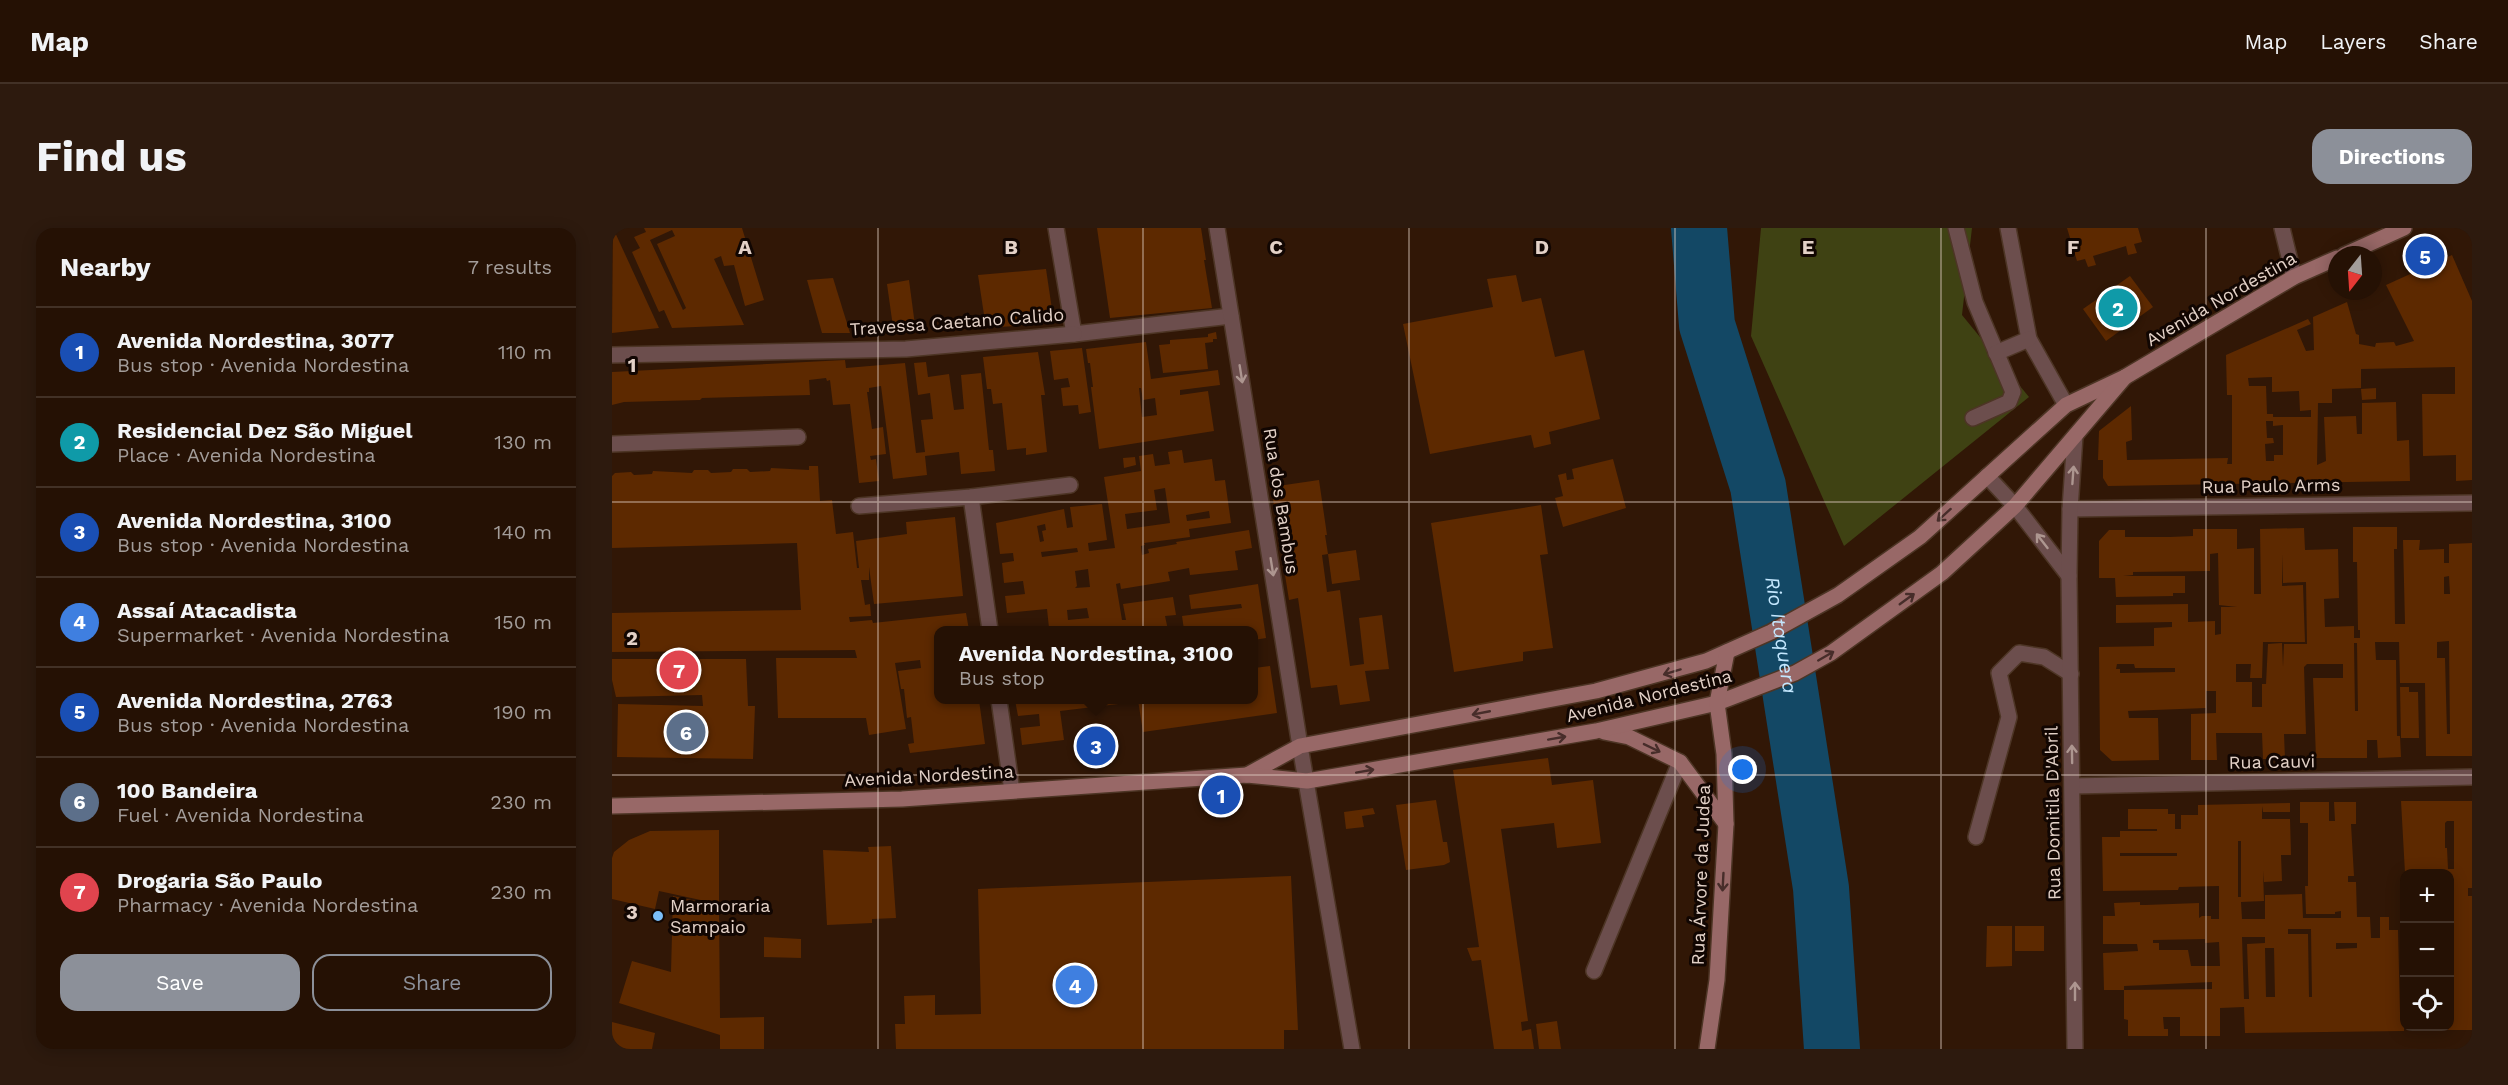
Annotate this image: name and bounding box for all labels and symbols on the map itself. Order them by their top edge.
pin: 5 [2406,234,2444,279]
text: A [738,235,752,259]
text: B [1004,235,1018,259]
text: C [1269,235,1283,259]
text: D [1535,235,1549,259]
text: E [1802,235,1814,259]
text: F [2067,235,2079,259]
north arrow [2328,246,2382,300]
street label: Avenida Nordestina [2142,247,2300,350]
pin: 2 [2098,286,2138,331]
street label: Travessa Caetano Calido [849,304,1065,339]
text: 1 [628,353,636,377]
one-way arrow [1235,364,1246,384]
street label: Rua dos Bambus [1260,426,1303,575]
one-way arrow [2067,466,2078,486]
street label: Rua Paulo Arms [2201,474,2340,497]
one-way arrow [1937,508,1952,522]
one-way arrow [2036,533,2049,549]
one-way arrow [1266,556,1277,576]
water label: Rio Itaquera [1760,575,1802,695]
one-way arrow [1899,592,1915,605]
text: 2 [626,626,638,650]
pin: 7 [660,648,698,692]
one-way arrow [1817,649,1834,661]
street label: Avenida Nordestina [1564,665,1734,726]
one-way arrow [1663,667,1682,678]
one-way arrow [1472,708,1492,719]
pin: 6 [666,710,706,754]
pin: 3 [1076,724,1116,768]
street label: Rua Domitila D'Abril [2040,725,2065,900]
one-way arrow [1547,732,1566,743]
one-way arrow [1642,742,1660,754]
one-way arrow [2066,744,2078,764]
street label: Rua Cauvi [2229,750,2315,773]
your location [1728,755,1757,784]
street label: Avenida Nordestina [844,761,1014,790]
one-way arrow [1354,765,1374,776]
pin: 1 [1202,772,1240,818]
street label: Rua Árvore da Judea [1687,784,1714,966]
one-way arrow [1717,872,1728,892]
place label: Marmoraria Sampaio [670,895,770,937]
text: 3 [626,900,638,924]
marker: Marmoraria Sampaio [651,909,665,923]
pin: 4 [1056,962,1094,1008]
one-way arrow [2069,981,2081,1001]

